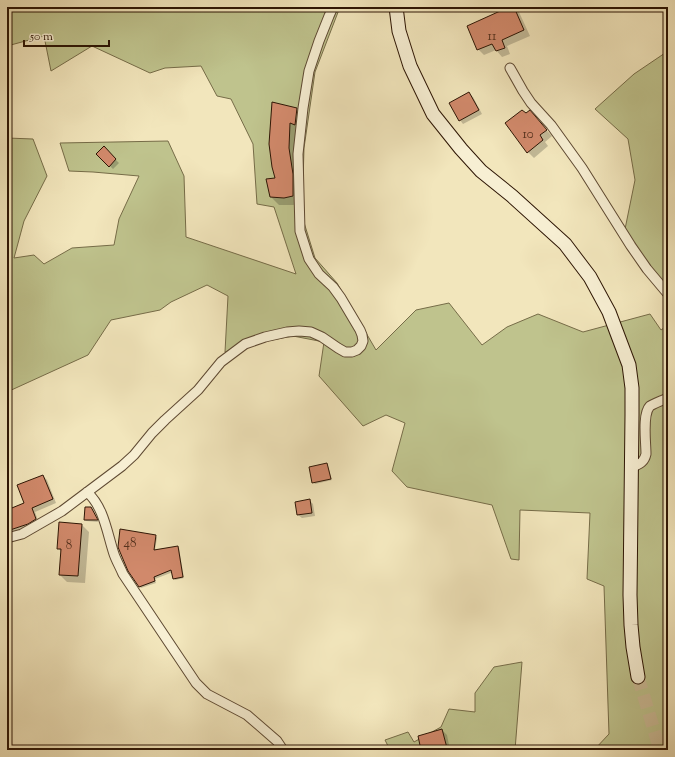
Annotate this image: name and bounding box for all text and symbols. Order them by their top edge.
scale bar [24,22,109,48]
text: 50 m [29,28,53,46]
house number: 11 [488,28,497,46]
house number: 10 [522,126,534,144]
house number: 48 [123,535,137,553]
house number: 8 [66,537,72,555]

